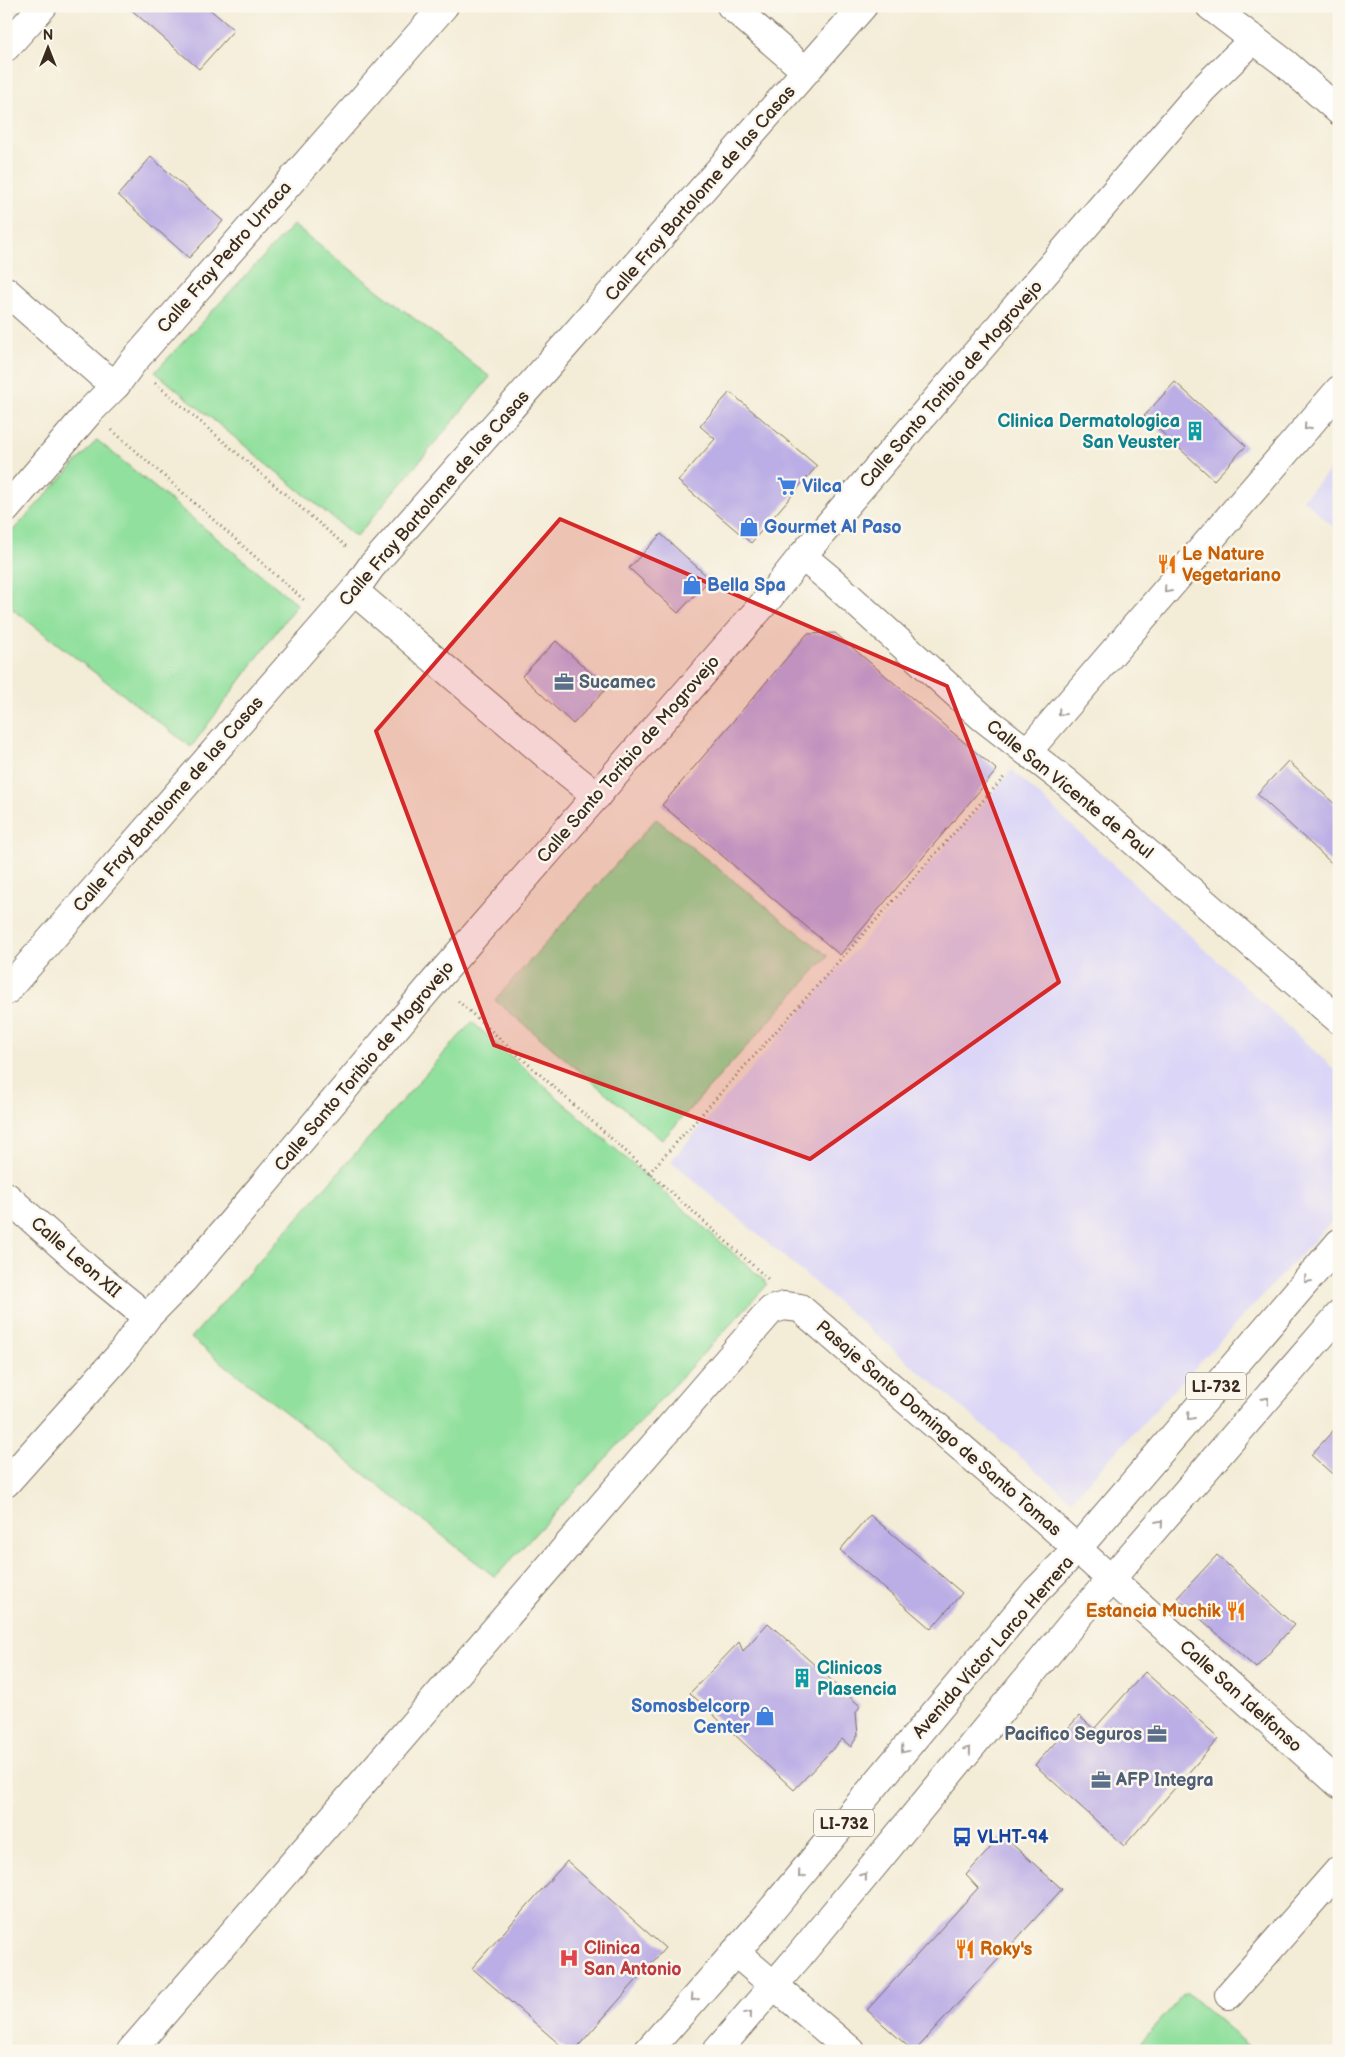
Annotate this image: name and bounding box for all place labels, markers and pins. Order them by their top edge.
place label: Clinica Dermatologica San Veuster [997,411,1181,453]
building icon: Clinica Dermatologica San Veuster [1184,420,1206,442]
supermarket icon: Vilca [776,475,798,497]
place label: Vilca [802,476,842,497]
shop icon: Gourmet Al Paso [738,516,760,538]
place label: Gourmet Al Paso [764,517,902,538]
place label: Le Nature Vegetariano [1182,544,1281,586]
restaurant icon: Le Nature Vegetariano [1156,553,1178,575]
shop icon: Bella Spa [681,574,703,596]
place label: Bella Spa [707,575,786,596]
office icon: Sucamec [553,671,575,693]
place label: Sucamec [579,672,656,693]
restaurant icon: Estancia Muchik [1225,1600,1247,1622]
place label: Estancia Muchik [1086,1601,1222,1622]
place label: Clinicos Plasencia [817,1658,897,1700]
building icon: Clinicos Plasencia [791,1667,813,1689]
place label: Somosbelcorp Center [631,1696,751,1738]
shop icon: Somosbelcorp Center [754,1705,776,1727]
office icon: Pacifico Seguros [1146,1723,1168,1745]
place label: Pacifico Seguros [1004,1724,1142,1745]
office icon: AFP Integra [1090,1769,1112,1791]
place label: AFP Integra [1115,1770,1214,1791]
bus stop icon: VLHT-94 [951,1826,973,1848]
place label: VLHT-94 [977,1827,1049,1848]
place label: Clinica San Antonio [584,1938,682,1980]
restaurant icon: Roky's [954,1938,976,1960]
place label: Roky's [980,1939,1033,1960]
hospital icon: Clinica San Antonio [558,1947,580,1969]

